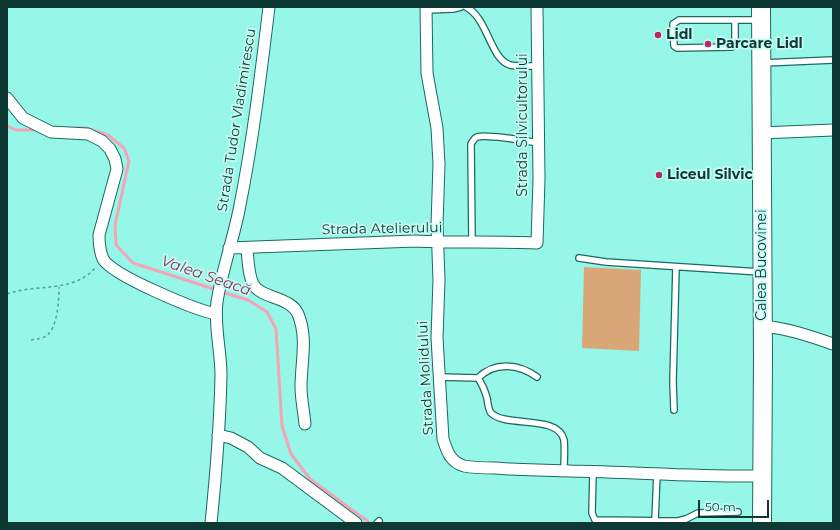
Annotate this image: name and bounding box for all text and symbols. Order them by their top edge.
street label: Strada Tudor Vladimirescu [214,27,260,213]
place label: Lidl [666,27,693,43]
marker: Lidl [653,30,663,40]
place label: Parcare Lidl [716,36,803,52]
marker: Parcare Lidl [703,39,713,49]
street label: Strada Silvicultorului [515,53,531,197]
place label: Liceul Silvic [667,167,753,183]
marker: Liceul Silvic [654,170,664,180]
street label: Calea Bucovinei [754,209,770,321]
street label: Strada Atelierului [321,220,443,238]
water label: Valea Seacă [159,252,253,300]
street label: Strada Molidului [415,320,437,436]
scale bar [700,492,771,518]
text: 50 m [705,499,736,514]

